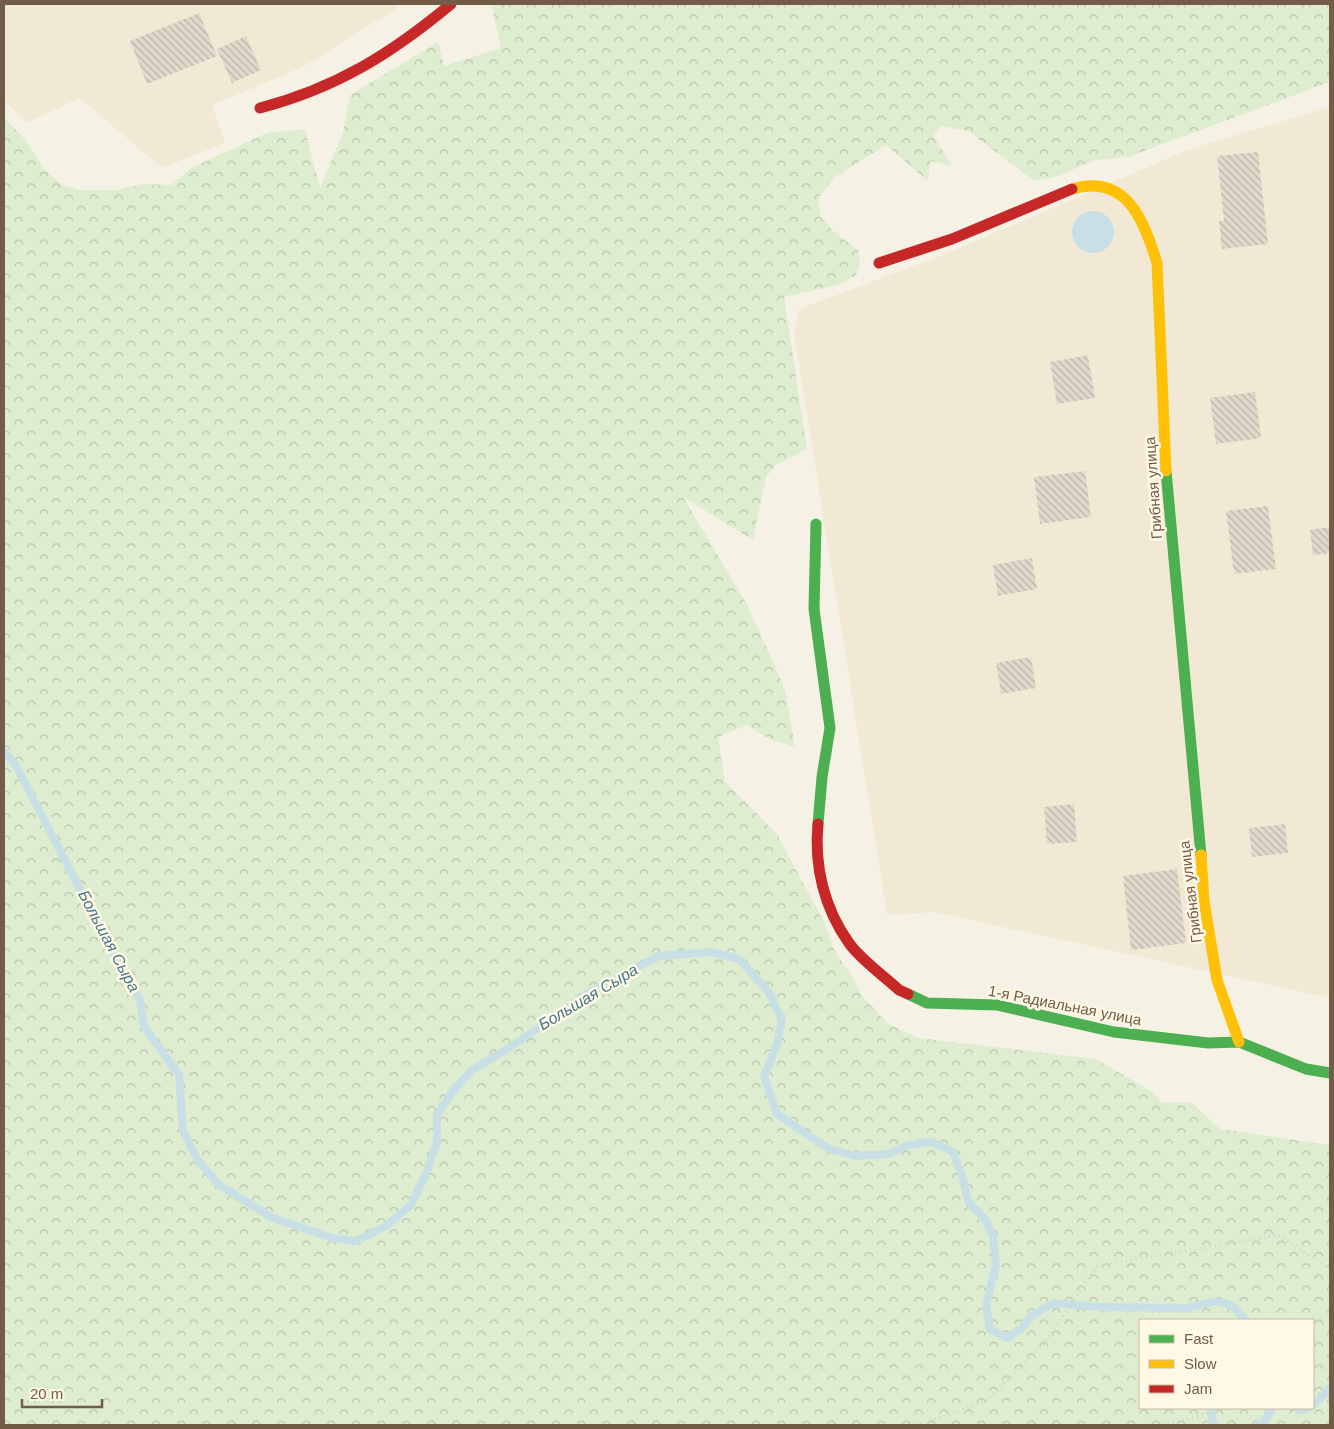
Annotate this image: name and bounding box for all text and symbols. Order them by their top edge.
street label: Грибная улица [1141,436,1165,540]
street label: Грибная улица [1175,839,1205,944]
water label: Большая Сыра [75,887,143,995]
water label: Большая Сыра [535,961,641,1033]
street label: 1-я Радиальная улица [987,982,1144,1028]
legend [1139,1319,1314,1409]
text: Fast [1184,1330,1214,1347]
text: Slow [1184,1355,1217,1372]
scale bar [22,1376,102,1408]
text: Jam [1184,1380,1212,1397]
text: 20 m [30,1385,63,1402]

